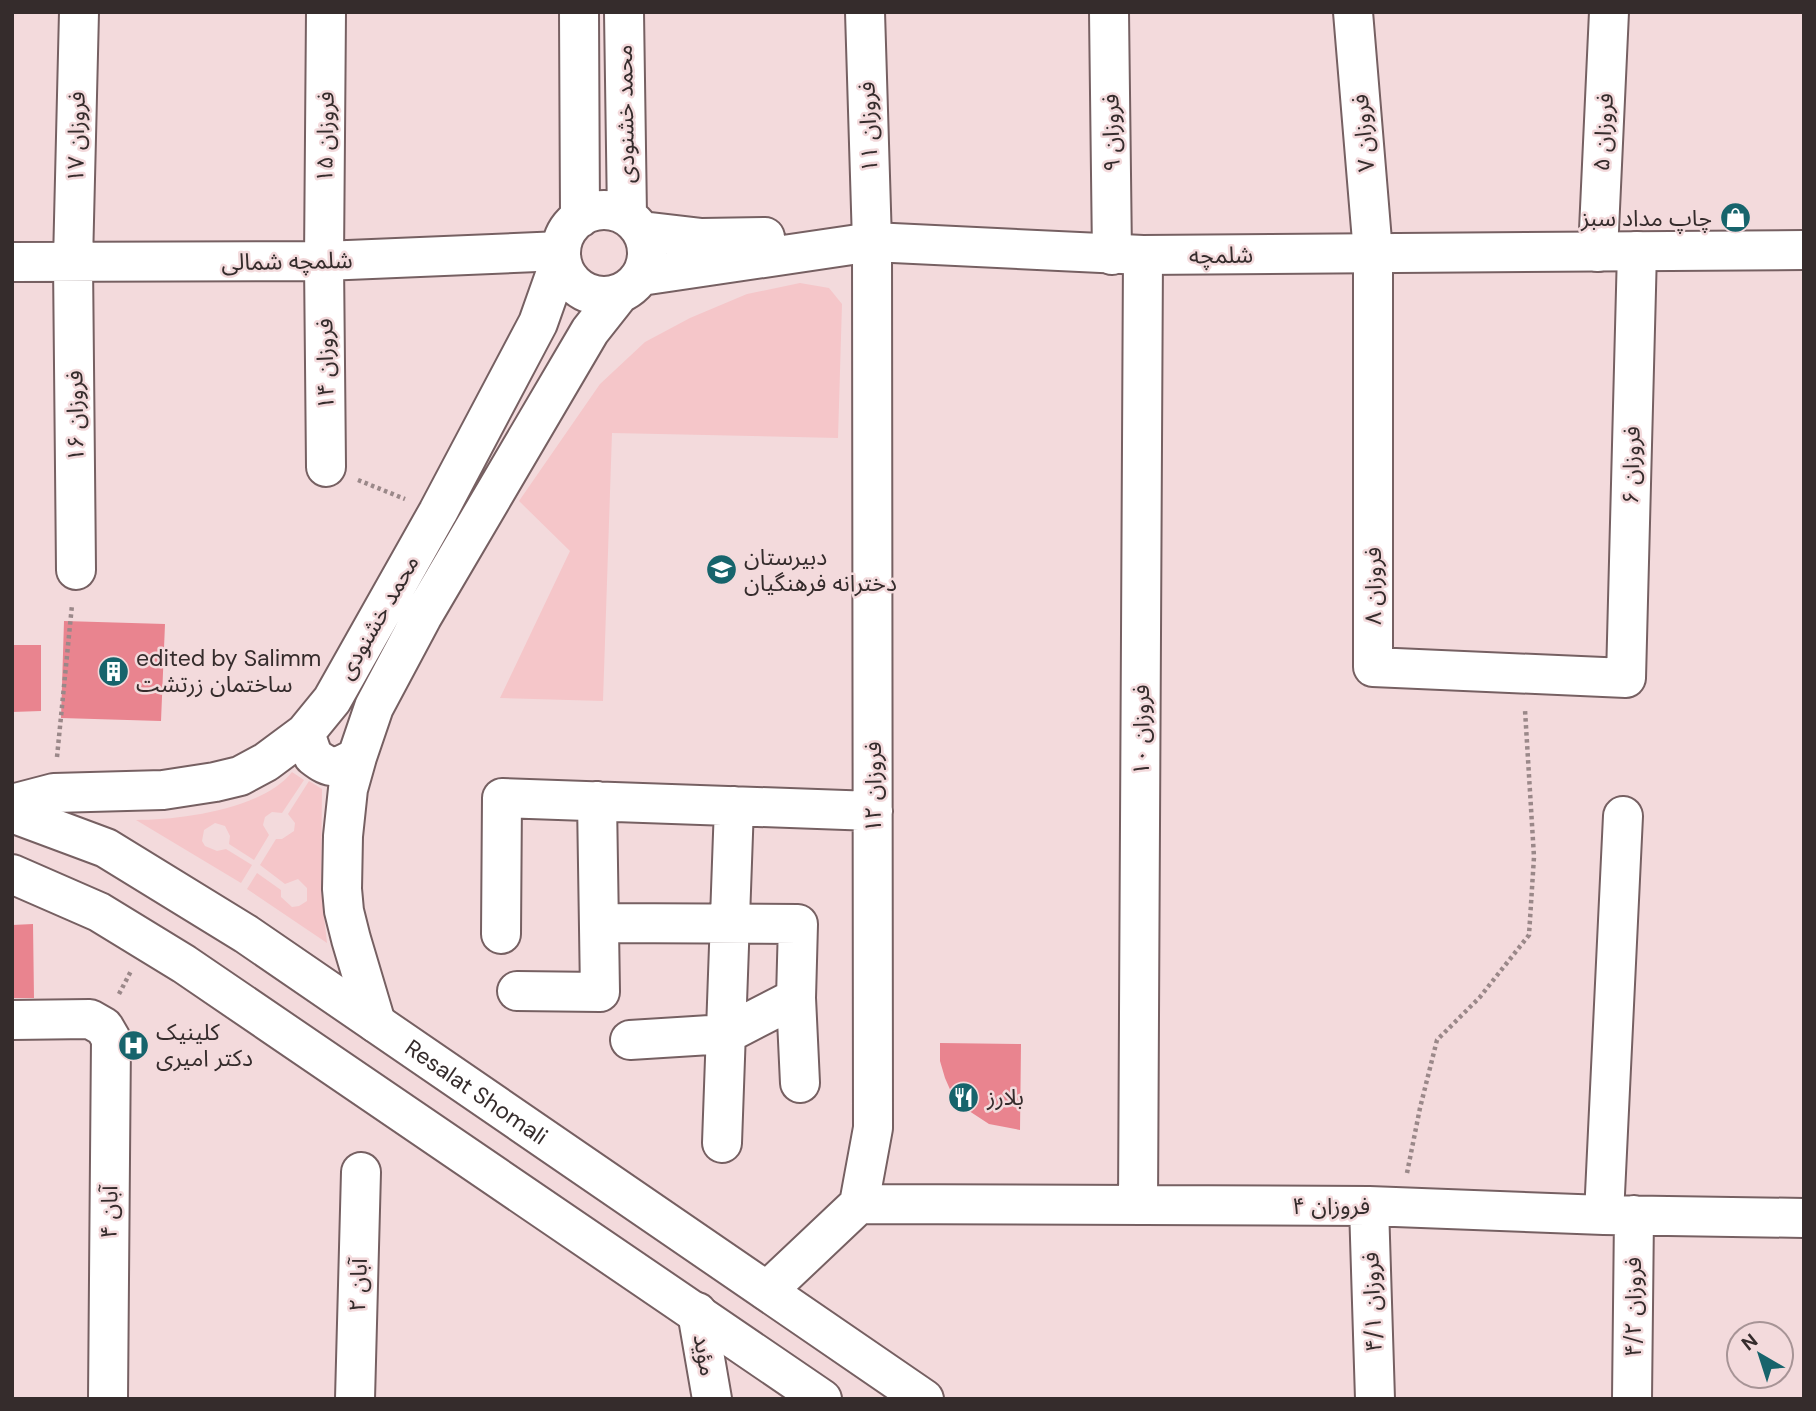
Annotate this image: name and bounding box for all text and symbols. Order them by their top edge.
street label: محمد خشنودی [609,44,641,184]
street label: فروزان ۱۱ [851,81,885,173]
street label: فروزان ۱۷ [60,91,92,183]
street label: فروزان ۱۵ [309,91,341,183]
street label: فروزان ۵ [1586,92,1620,172]
street label: فروزان ۷ [1345,93,1381,173]
street label: فروزان ۹ [1095,94,1127,172]
shop icon: چاپ مداد سبز [1718,201,1752,235]
place label: چاپ مداد سبز [1580,203,1712,234]
street label: شلمچه [1189,239,1253,271]
street label: شلمچه شمالی [221,245,353,277]
street label: فروزان ۱۴ [309,318,341,410]
street label: فروزان ۱۶ [59,370,91,462]
street label: فروزان ۶ [1615,426,1647,504]
place label: دبیرستان دخترانه فرهنگیان [744,542,897,598]
street label: فروزان ۸ [1358,547,1388,625]
street label: محمد خشنودی [330,549,426,685]
school or university icon: دبیرستان دخترانه فرهنگیان [704,553,738,587]
place label: edited by Salimm ساختمان زرتشت [136,643,321,699]
building icon: edited by Salimm ساختمان زرتشت [96,654,130,688]
street label: فروزان ۱۰ [1126,684,1156,776]
street label: فروزان ۱۲ [858,741,888,833]
place label: کلینیک دکتر امیری [156,1017,253,1073]
hospital icon: کلینیک دکتر امیری [116,1028,150,1062]
street label: Resalat Shomali [399,1033,554,1151]
restaurant icon: بلارز [947,1080,981,1114]
place label: بلارز [986,1082,1024,1112]
street label: آبان ۴ [94,1184,124,1239]
street label: فروزان ۴ [1292,1191,1370,1221]
street label: فروزان ۴/۱ [1355,1251,1389,1353]
street label: آبان ۲ [342,1257,374,1312]
street label: فروزان ۴/۲ [1618,1257,1648,1357]
north arrow [1725,1320,1795,1390]
text: N [1736,1328,1763,1356]
street label: مؤید [687,1332,723,1378]

